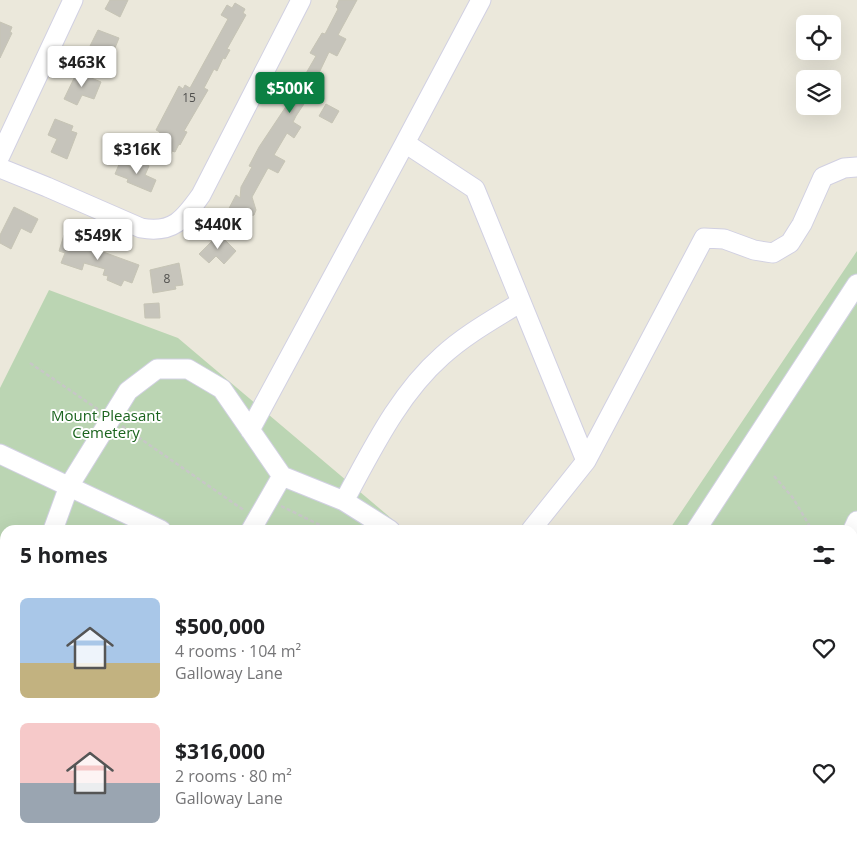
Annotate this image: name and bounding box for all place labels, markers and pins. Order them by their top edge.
pin: $463K [47,46,117,88]
pin: $500K [255,72,325,114]
pin: $316K [102,132,172,175]
pin: $440K [183,208,253,250]
pin: $549K [63,218,133,261]

